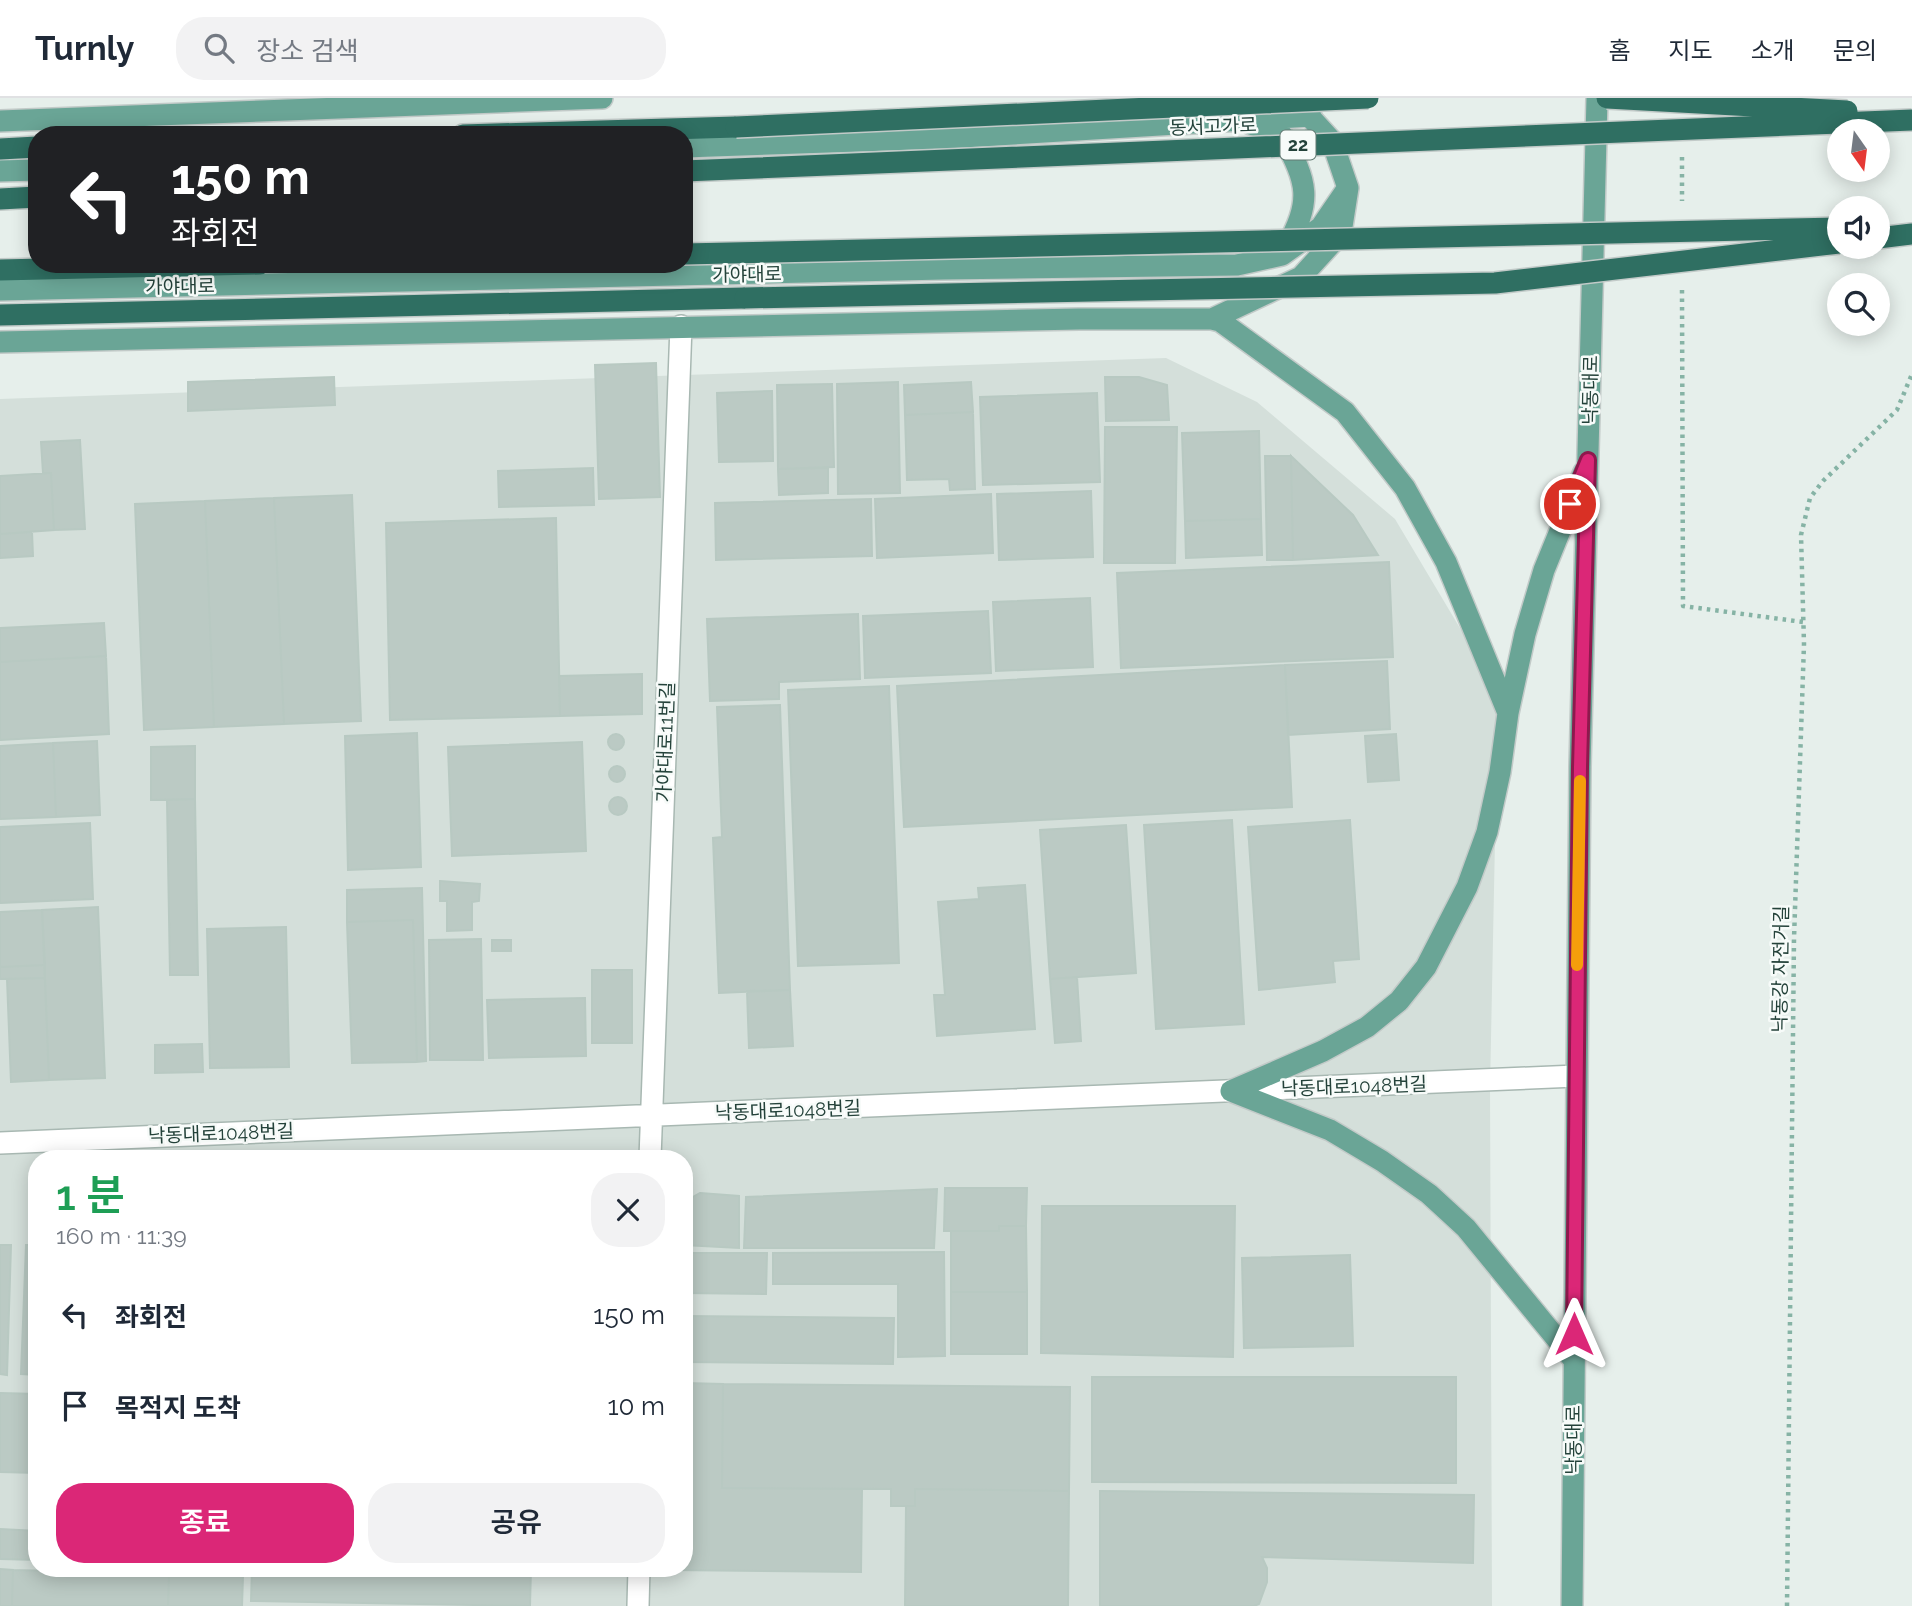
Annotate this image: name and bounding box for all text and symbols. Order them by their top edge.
search box [176,17,666,80]
text: Turnly [35,29,134,68]
icon: search [200,29,238,67]
text: 장소 검색 [256,36,359,66]
text: 홈 [1608,36,1630,65]
text: 지도 [1668,36,1713,65]
text: 소개 [1751,36,1795,65]
text: 문의 [1833,36,1877,65]
street label: 동서고가로 [1169,113,1257,139]
north arrow [1827,119,1890,182]
map controls [1827,119,1890,336]
road number: 22 [1280,130,1316,160]
text: 150 m [171,148,310,205]
icon: left [56,154,147,245]
button: sound [1827,196,1890,259]
text: 좌회전 [171,214,259,251]
street label: 가야대로 [712,262,782,286]
button: search [1827,273,1890,336]
street label: 가야대로 [145,274,215,298]
street label: 낙동대로 [1578,355,1602,425]
pin [1540,474,1600,534]
icon: arrive [1551,485,1589,523]
street label: 가야대로11번길 [652,681,678,803]
street label: 낙동강 자전거길 [1768,905,1792,1033]
street label: 낙동대로1048번길 [1281,1072,1427,1100]
street label: 낙동대로1048번길 [715,1096,861,1124]
street label: 낙동대로1048번길 [148,1119,294,1147]
text: 1 분 [56,1171,125,1220]
button: close [591,1173,665,1247]
text: 160 m · 11:39 [56,1222,187,1249]
icon: left [56,1296,94,1334]
position arrow [1537,1297,1611,1371]
text: 150 m [593,1300,665,1330]
text: 좌회전 [115,1302,187,1332]
icon: arrive [56,1387,94,1425]
text: 10 m [607,1391,665,1421]
text: 목적지 도착 [115,1393,241,1423]
street label: 낙동대로 [1562,1405,1584,1475]
button: 종료 [56,1483,354,1563]
button: 공유 [368,1483,665,1563]

